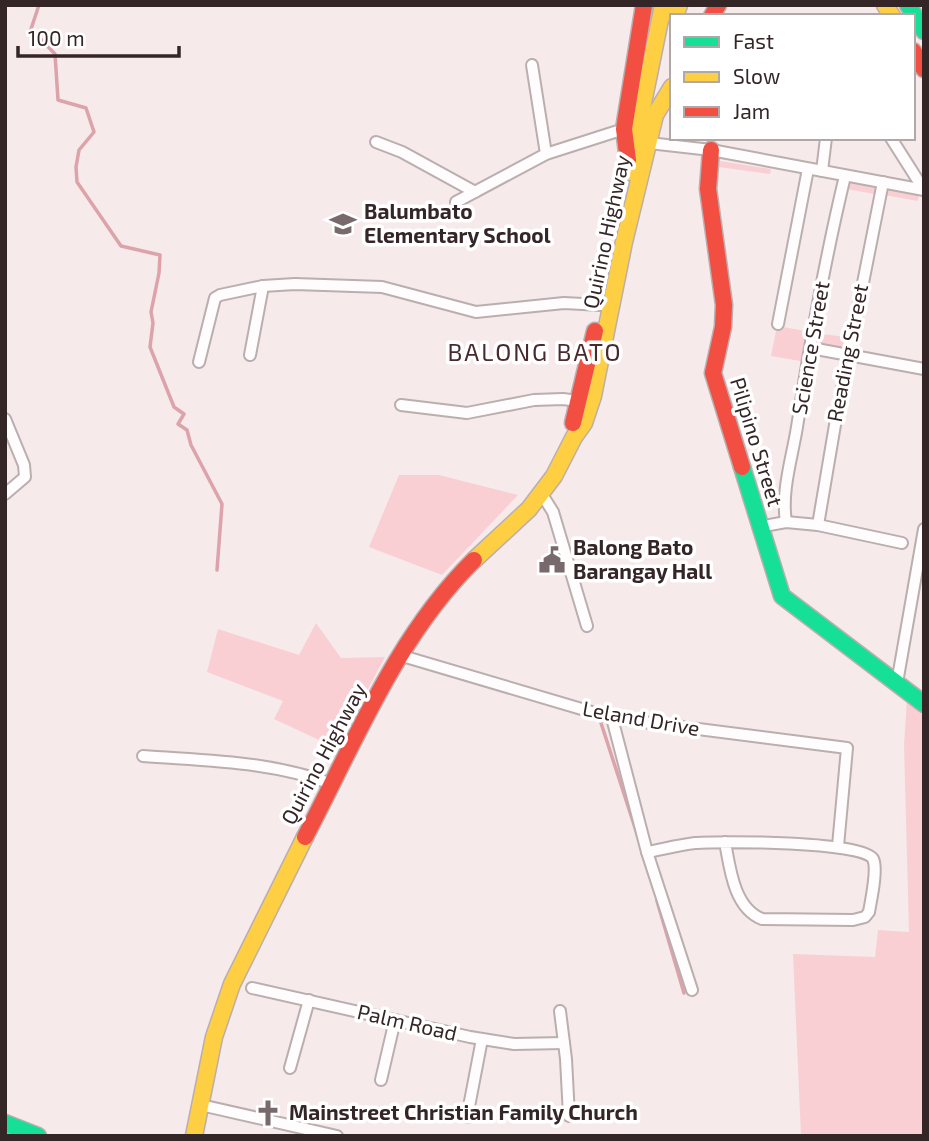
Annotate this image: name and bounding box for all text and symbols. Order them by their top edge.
scale bar [18,14,178,58]
legend [670,14,915,140]
text: 100 m [28,25,85,50]
text: Fast [733,28,774,53]
text: Slow [733,63,780,88]
text: Jam [733,98,770,123]
street label: Quirino Highway [577,152,635,311]
place label: Balumbato Elementary School [364,198,551,248]
school or university icon: Balumbato Elementary School [328,209,358,239]
street label: Science Street [785,279,834,416]
street label: Reading Street [821,282,872,424]
district label: BALONG BATO [447,337,623,366]
street label: Pilipino Street [726,374,789,509]
place label: Balong Bato Barangay Hall [573,534,712,584]
public building icon: Balong Bato Barangay Hall [537,545,567,575]
street label: Quirino Highway [275,678,371,829]
street label: Leland Drive [581,695,702,740]
street label: Palm Road [355,998,460,1045]
church icon: Mainstreet Christian Family Church [253,1098,283,1128]
place label: Mainstreet Christian Family Church [289,1099,638,1125]

